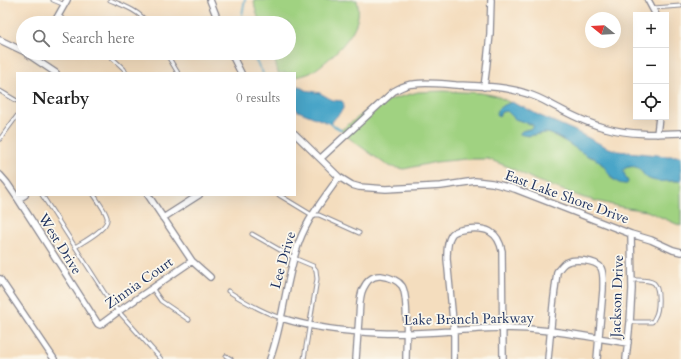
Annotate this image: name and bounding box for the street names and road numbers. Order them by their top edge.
street label: East Lake Shore Drive [502,166,632,228]
street label: West Drive [33,209,86,278]
street label: Lee Drive [266,229,300,291]
street label: Zinnia Court [101,252,177,313]
street label: Jackson Drive [606,254,628,340]
street label: Lake Branch Parkway [404,308,535,330]

